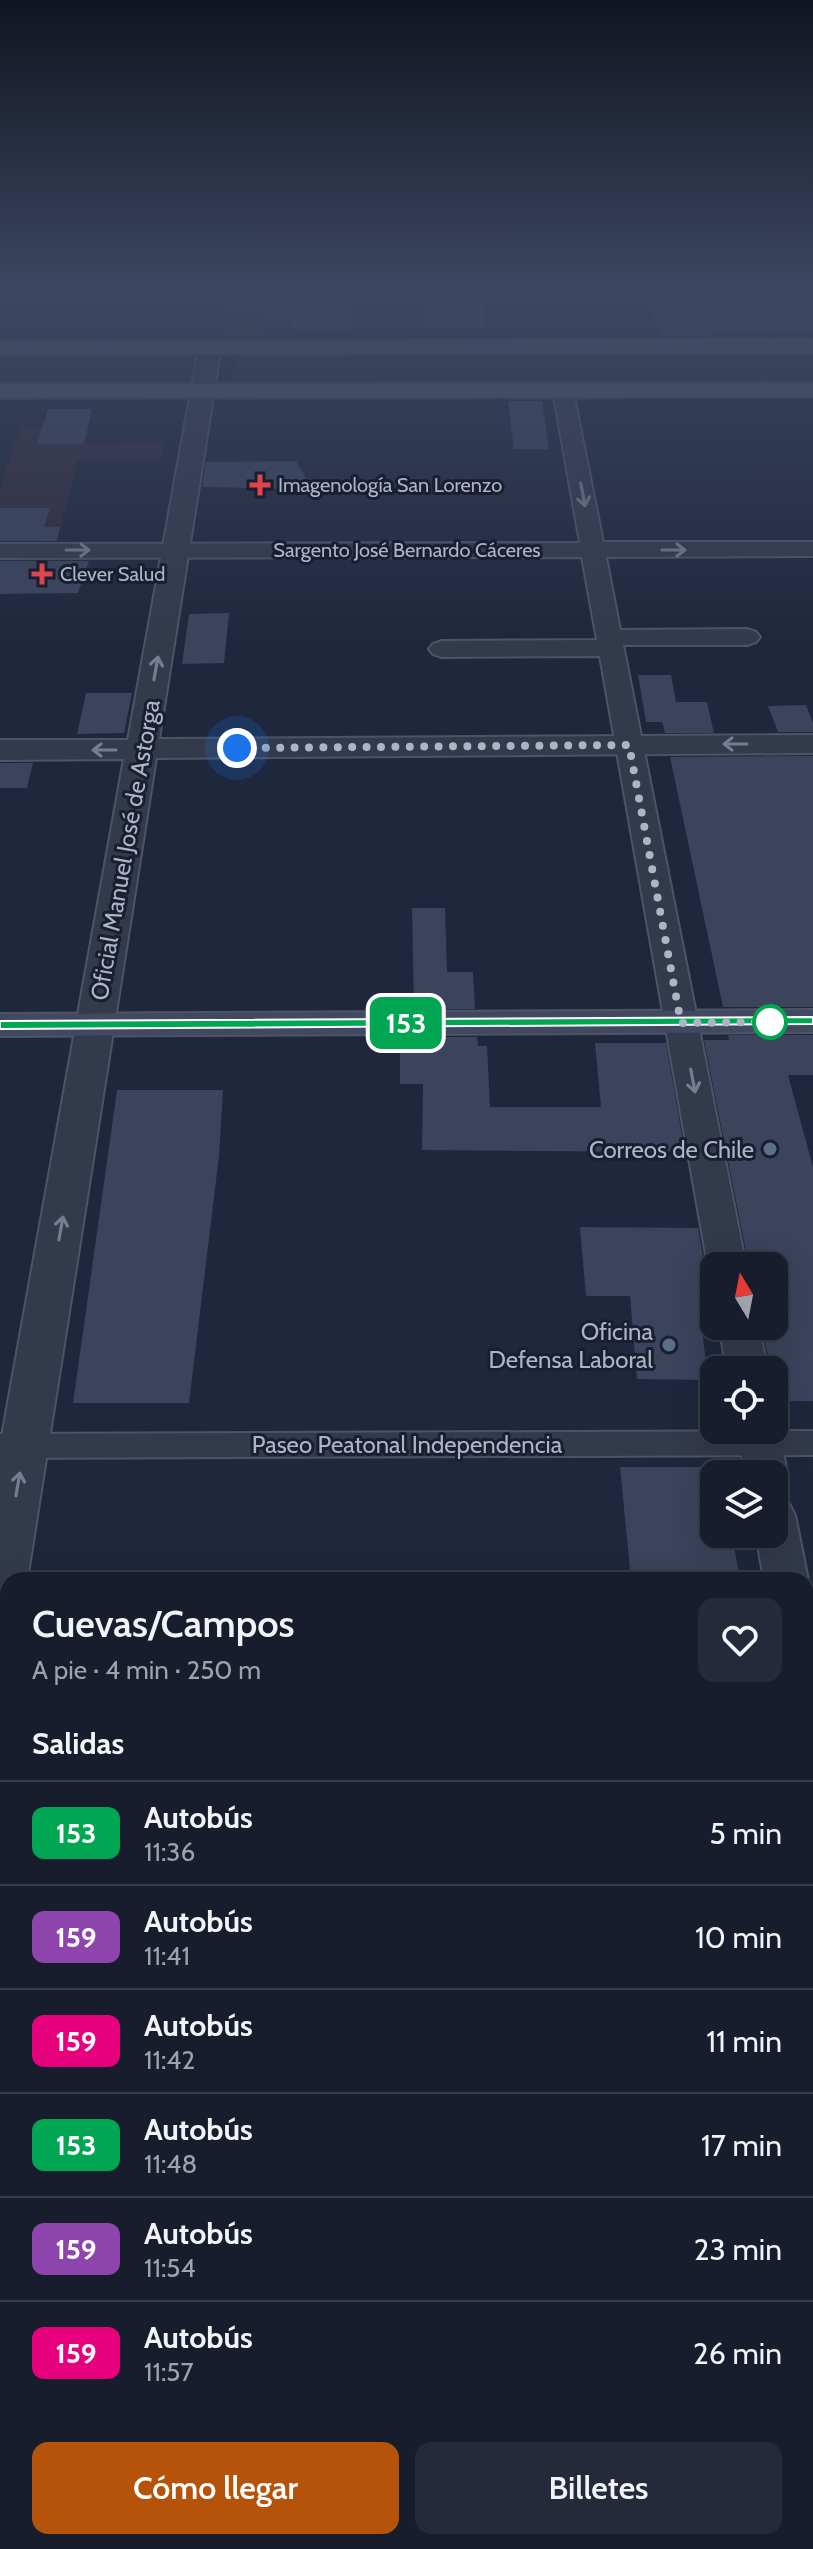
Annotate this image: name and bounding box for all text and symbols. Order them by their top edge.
place label: Imagenología San Lorenzo [278,473,502,497]
marker: Imagenología San Lorenzo [249,474,271,496]
one-way arrow [576,482,591,507]
street label: Sargento José Bernardo Cáceres [273,538,541,562]
one-way arrow [660,542,687,558]
one-way arrow [64,543,91,558]
place label: Clever Salud [60,562,165,586]
marker: Clever Salud [31,563,53,585]
one-way arrow [149,656,164,681]
street label: Oficial Manuel José de Astorga [84,697,166,1003]
your location [217,728,257,768]
one-way arrow [722,736,749,752]
one-way arrow [91,742,118,758]
line badge: 153 [360,997,452,1049]
unlabelled marker [753,1005,787,1039]
text: 153 [386,1006,426,1040]
one-way arrow [686,1067,701,1093]
place label: Correos de Chile [589,1135,754,1164]
marker: Correos de Chile [761,1140,779,1158]
one-way arrow [54,1216,69,1241]
north arrow [700,1252,788,1340]
map controls [700,1252,788,1548]
place label: Oficina Defensa Laboral [488,1317,653,1374]
marker: Oficina Defensa Laboral [660,1336,678,1354]
button: locate [700,1356,788,1444]
street label: Paseo Peatonal Independencia [252,1430,563,1459]
button: layers [700,1460,788,1548]
one-way arrow [11,1472,26,1497]
button: heart [698,1598,782,1682]
text: Cuevas/Campos [32,1600,295,1647]
text: A pie · 4 min · 250 m [32,1654,261,1686]
text: Salidas [32,1725,124,1762]
text: Autobús [144,1799,253,1836]
text: 5 min [710,1815,782,1852]
text: 153 [56,1816,96,1850]
text: 11:36 [144,1836,195,1868]
text: Autobús [144,1903,253,1940]
text: 10 min [695,1919,782,1956]
text: 159 [55,1920,97,1954]
text: 11:41 [144,1940,190,1972]
text: Autobús [144,2007,253,2044]
text: 11 min [706,2023,782,2060]
text: 159 [55,2024,97,2058]
text: 11:42 [144,2044,195,2076]
text: Autobús [144,2111,253,2148]
text: 17 min [701,2127,782,2164]
text: 153 [56,2128,96,2162]
text: 11:48 [144,2148,197,2180]
text: Autobús [144,2215,253,2252]
text: 23 min [694,2231,782,2268]
text: 159 [55,2232,97,2266]
text: 11:54 [144,2252,195,2284]
text: Autobús [144,2319,253,2356]
text: 26 min [693,2335,782,2372]
text: 159 [55,2336,97,2370]
text: 11:57 [144,2356,194,2388]
button: Cómo llegar [32,2442,399,2534]
button: Billetes [415,2442,782,2534]

